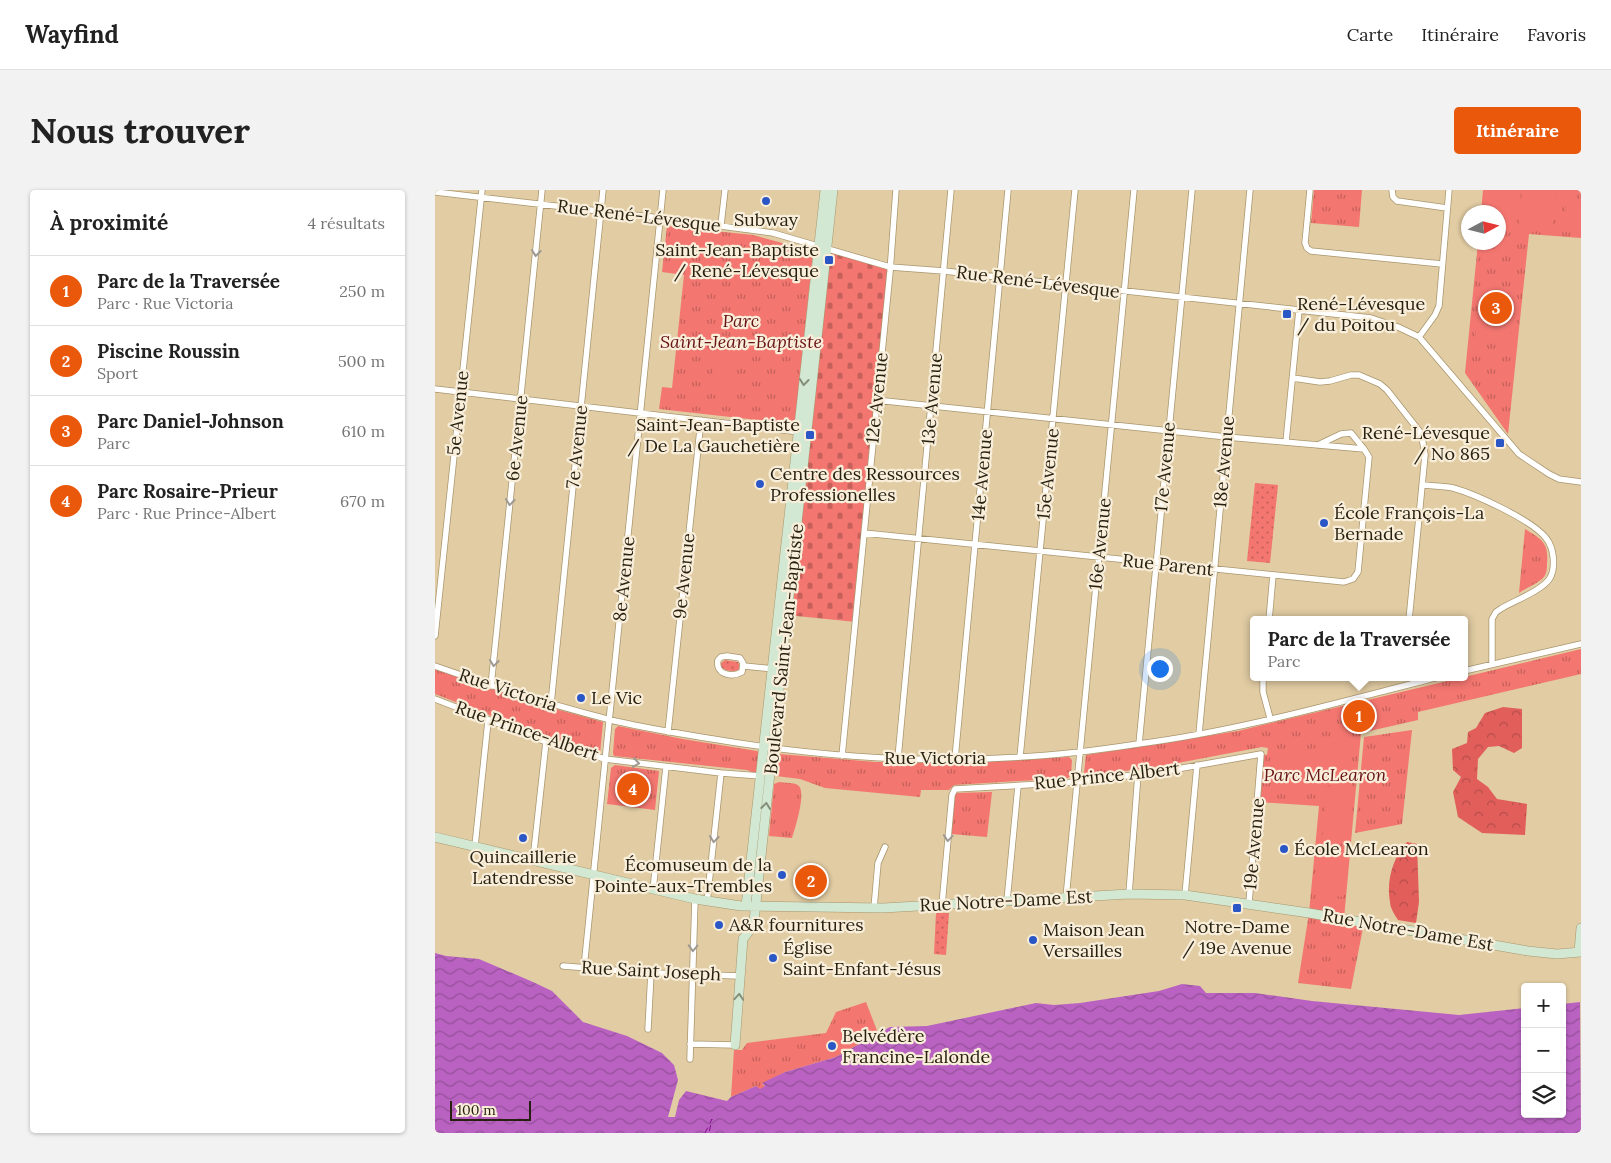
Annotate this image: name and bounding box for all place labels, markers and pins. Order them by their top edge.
marker: Subway [760,195,772,207]
place label: Subway [734,208,799,231]
place label: Saint-Jean-Baptiste / René-Lévesque [655,238,819,282]
marker: Saint-Jean-Baptiste / René-Lévesque [823,254,835,266]
pin: 3 [1480,289,1512,327]
place label: René-Lévesque / du Poitou [1297,292,1425,336]
marker: René-Lévesque / du Poitou [1281,308,1293,320]
place label: Saint-Jean-Baptiste / De La Gauchetière [627,413,800,457]
place label: René-Lévesque / No 865 [1362,421,1490,465]
marker: Saint-Jean-Baptiste / De La Gauchetière [804,429,816,441]
marker: René-Lévesque / No 865 [1494,437,1506,449]
place label: Centre des Ressources Professionelles [770,462,960,506]
marker: Centre des Ressources Professionelles [754,478,766,490]
place label: École François-La Bernade [1334,501,1484,545]
marker: École François-La Bernade [1318,517,1330,529]
place label: Le Vic [591,686,642,709]
marker: Le Vic [575,692,587,704]
pin: 1 [1343,697,1375,735]
pin: 4 [617,770,649,808]
marker: Quincaillerie Latendresse [517,832,529,844]
place label: École McLearon [1294,837,1429,860]
marker: École McLearon [1278,843,1290,855]
place label: Quincaillerie Latendresse [469,845,577,889]
place label: Écomuseum de la Pointe-aux-Trembles [594,853,772,897]
pin: 2 [795,862,827,900]
marker: Écomuseum de la Pointe-aux-Trembles [776,869,788,881]
marker: Notre-Dame / 19e Avenue [1231,902,1243,914]
place label: A&R fournitures [728,913,864,936]
place label: Notre-Dame / 19e Avenue [1182,915,1292,959]
place label: Maison Jean Versailles [1042,918,1145,962]
marker: A&R fournitures [713,919,725,931]
marker: Maison Jean Versailles [1027,934,1039,946]
place label: Église Saint-Enfant-Jésus [783,936,941,980]
marker: Église Saint-Enfant-Jésus [767,952,779,964]
place label: Belvédère Francine-Lalonde [842,1024,991,1068]
marker: Belvédère Francine-Lalonde [826,1040,838,1052]

